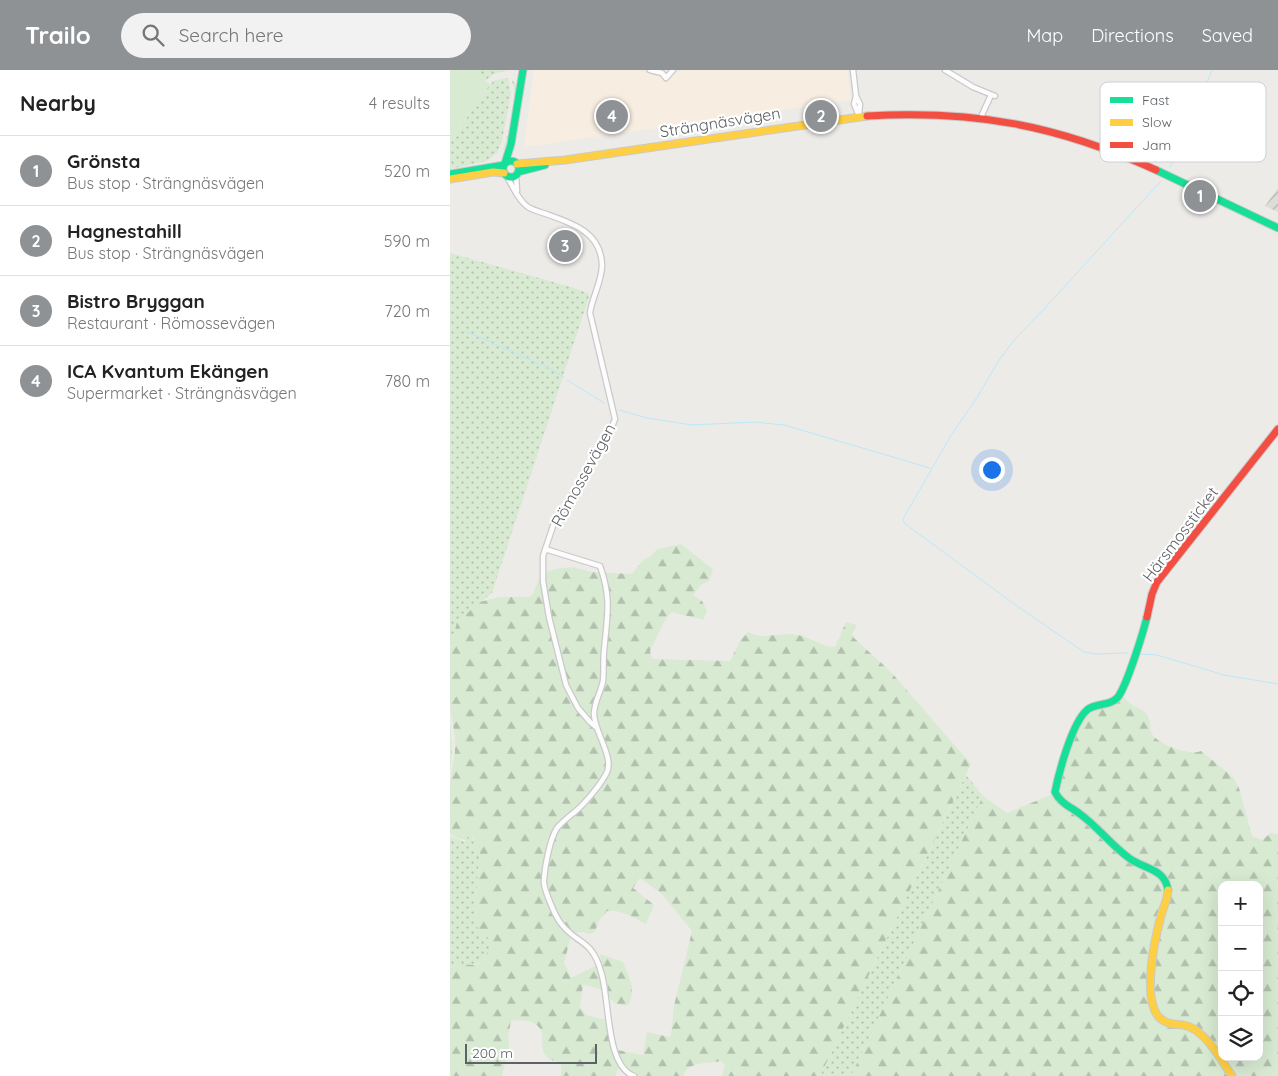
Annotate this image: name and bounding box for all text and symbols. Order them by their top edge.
search box [121,13,471,58]
text: Trailo [25,20,91,50]
icon: search [139,21,167,49]
text: Search here [179,23,284,47]
text: Map [1026,24,1063,47]
text: Directions [1091,24,1174,47]
text: Saved [1202,24,1253,47]
legend [1100,82,1266,162]
text: Nearby [20,90,96,116]
text: Fast [1142,91,1170,109]
text: 4 results [369,93,430,113]
pin: 4 [596,97,628,135]
pin: 2 [805,97,837,135]
street label: Strängnäsvägen [658,103,782,141]
text: Slow [1142,113,1172,131]
text: Jam [1142,136,1171,154]
text: Grönsta [67,149,141,173]
text: 1 [33,161,39,181]
text: 520 m [384,161,430,181]
text: Bus stop · Strängnäsvägen [67,173,264,193]
pin: 1 [1184,177,1216,215]
text: Hagnestahill [67,219,182,243]
pin: 3 [549,227,581,265]
text: 2 [31,231,41,251]
text: 590 m [384,231,430,251]
text: Bus stop · Strängnäsvägen [67,243,264,263]
text: Bistro Bryggan [67,289,205,313]
text: 3 [32,301,40,321]
text: 720 m [384,301,430,321]
text: Restaurant · Römossevägen [67,313,275,333]
text: ICA Kvantum Ekängen [67,359,269,383]
text: 4 [31,371,41,391]
text: 780 m [385,371,430,391]
text: Supermarket · Strängnäsvägen [67,383,297,403]
street label: Römossevägen [546,420,620,530]
your location [979,457,1005,483]
street label: Härsmossticket [1138,482,1222,586]
map controls [1218,881,1263,1061]
button: + [1218,881,1263,926]
button: − [1218,926,1263,971]
button: locate [1218,971,1263,1016]
button: layers [1218,1016,1263,1061]
scale bar [465,1041,598,1064]
text: 200 m [472,1044,513,1062]

